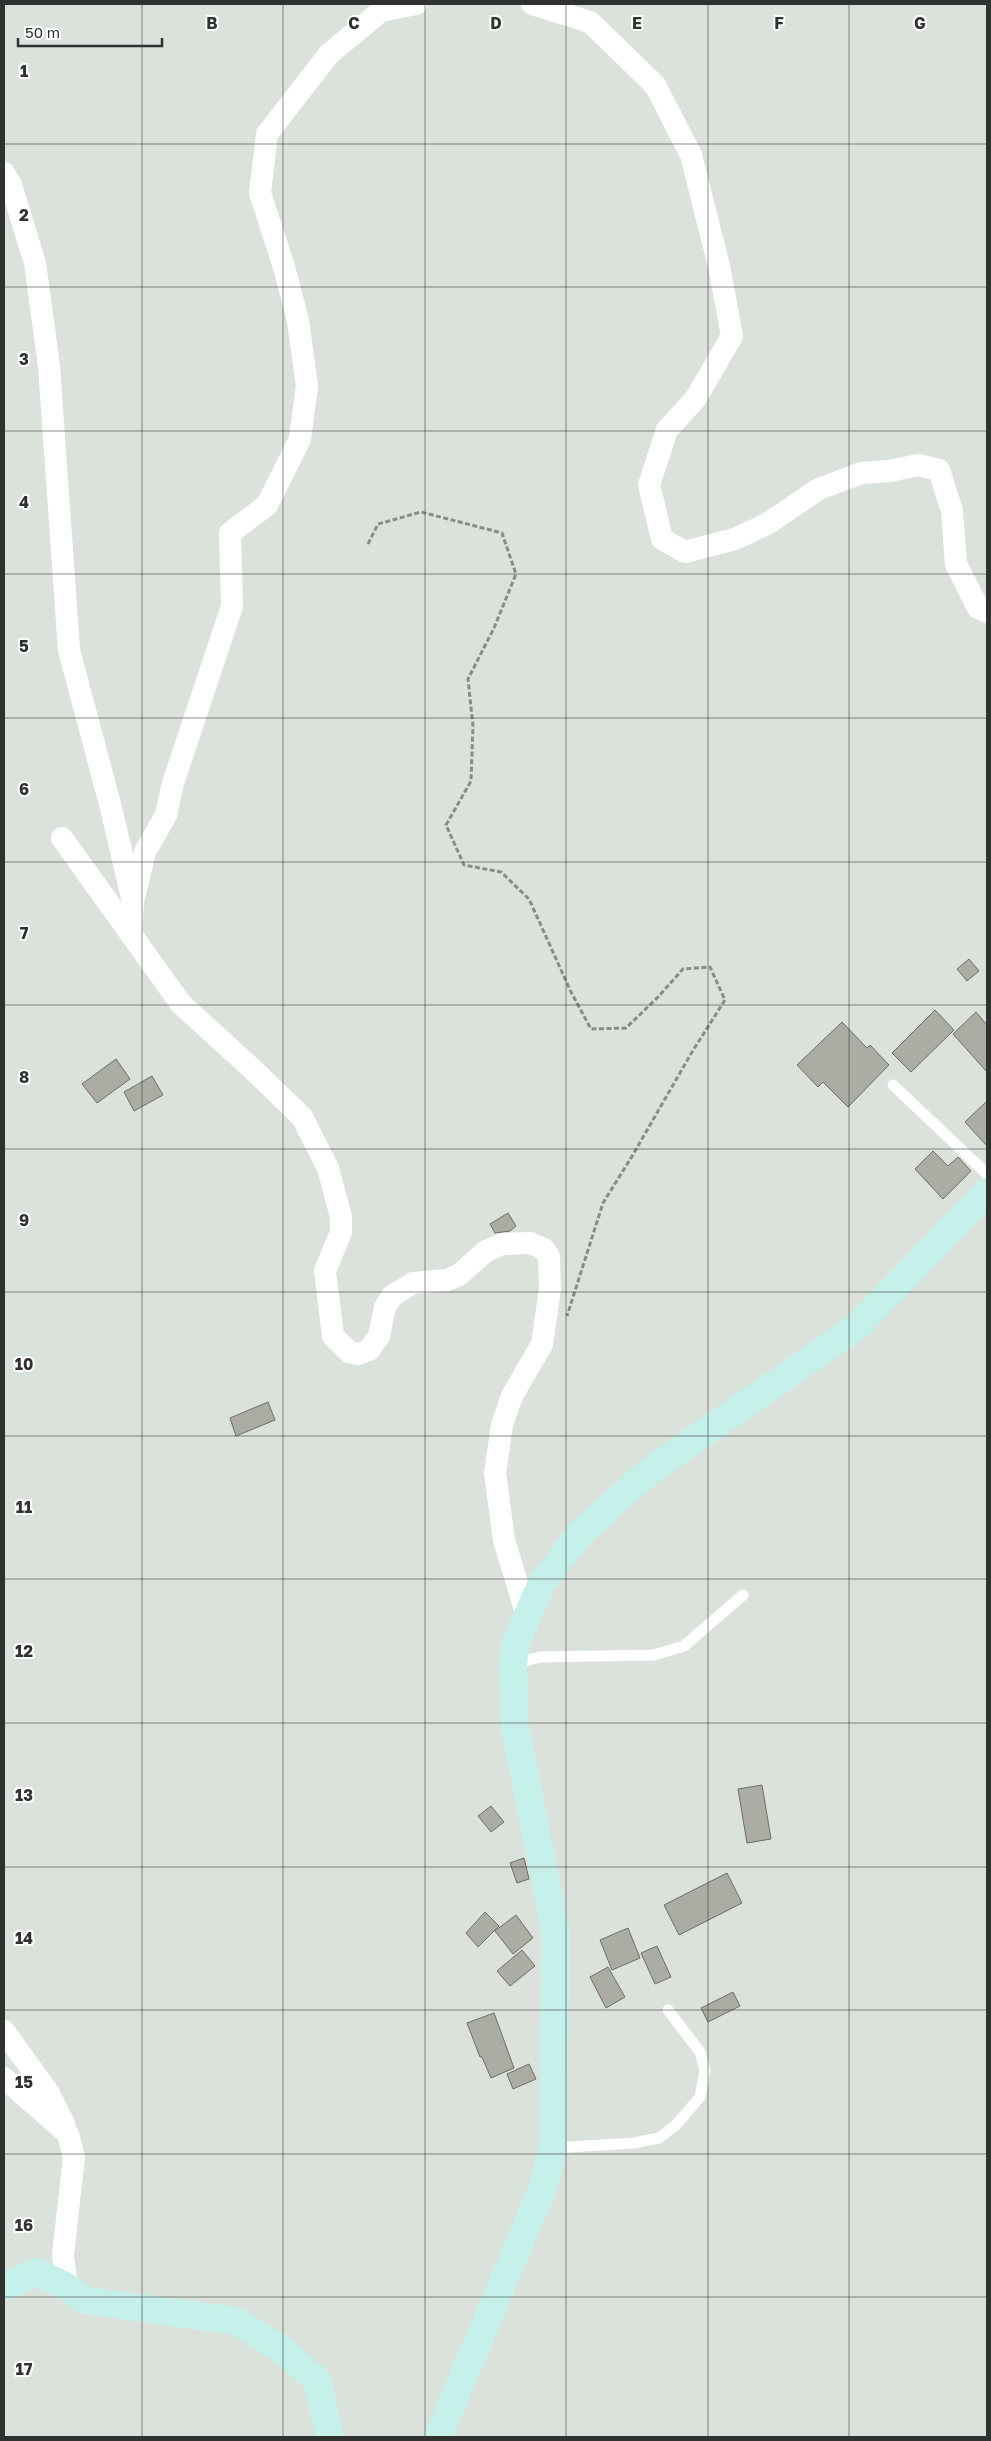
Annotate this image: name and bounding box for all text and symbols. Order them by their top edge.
text: B [206,13,218,33]
text: C [348,13,360,33]
text: D [490,13,502,33]
text: E [632,13,642,33]
text: F [774,13,784,33]
text: G [914,13,926,33]
scale bar [18,15,161,47]
text: 50 m [25,23,60,41]
text: 1 [20,61,28,81]
text: 2 [19,205,29,225]
text: 3 [19,349,29,369]
text: 4 [19,492,29,512]
text: 5 [19,636,29,656]
text: 6 [19,779,29,799]
text: 7 [20,923,29,943]
text: 8 [19,1067,29,1087]
text: 9 [19,1210,29,1230]
text: 10 [15,1354,33,1374]
text: 11 [16,1497,32,1517]
text: 12 [15,1641,33,1661]
text: 13 [15,1785,33,1805]
text: 14 [15,1928,33,1948]
text: 15 [15,2072,33,2092]
text: 16 [15,2215,33,2235]
text: 17 [16,2359,33,2379]

